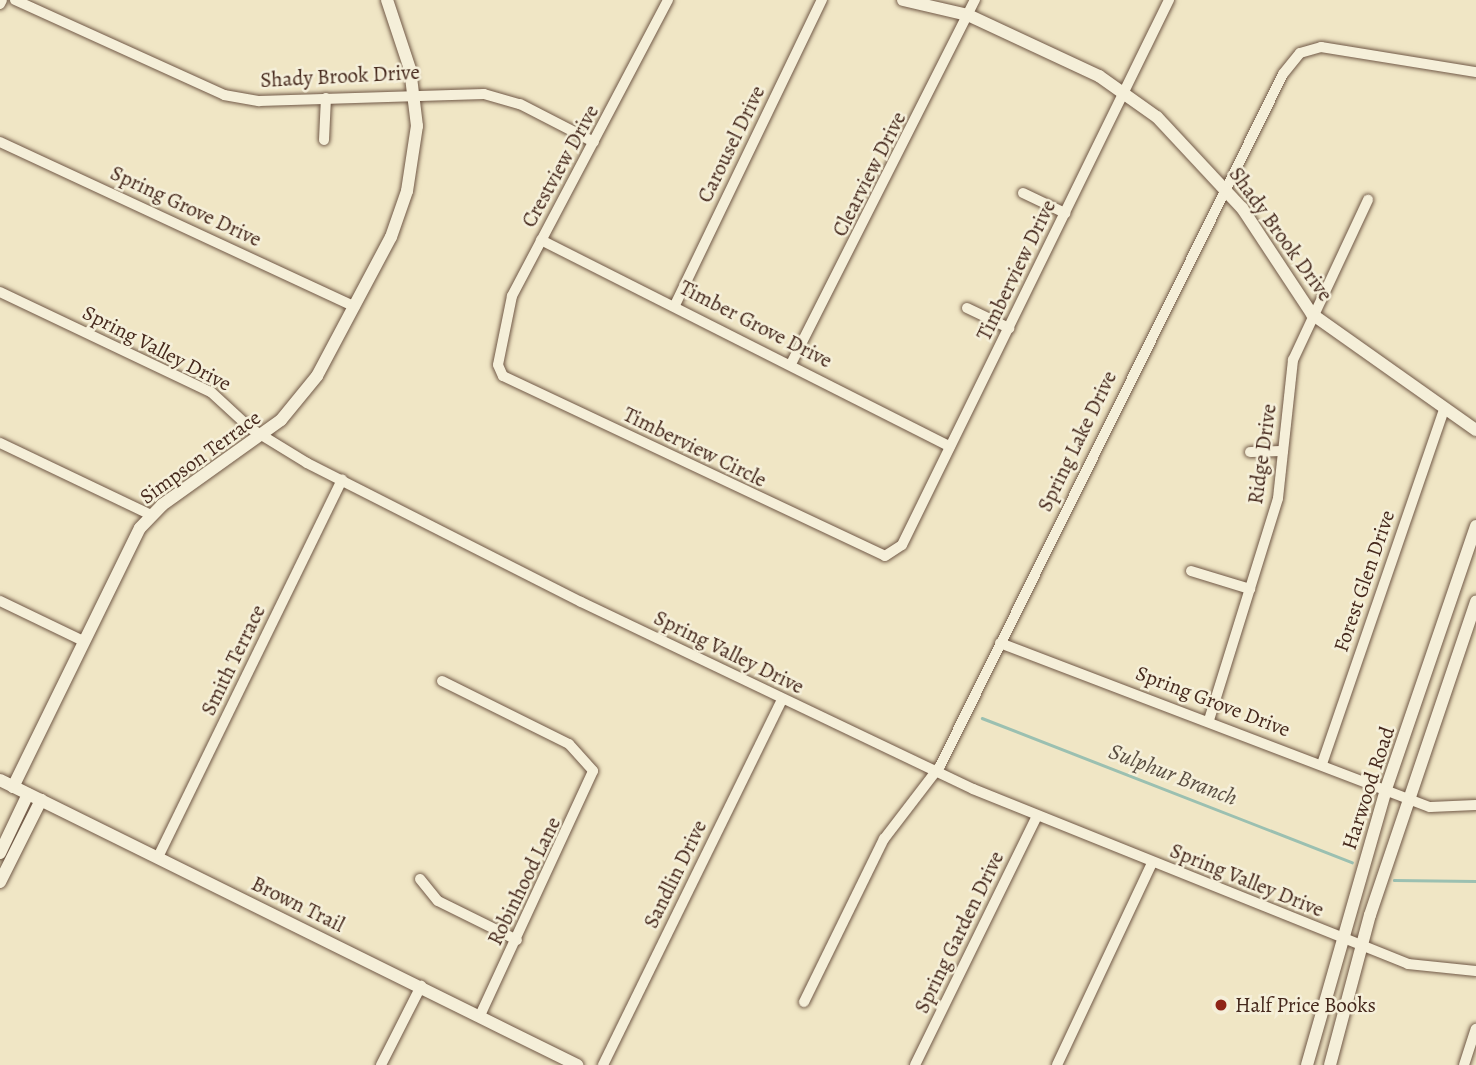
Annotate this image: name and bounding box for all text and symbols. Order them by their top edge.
street label: Shady Brook Drive [260,59,420,93]
street label: Carousel Drive [692,81,770,207]
street label: Crestview Drive [516,100,604,232]
street label: Clearview Drive [827,107,911,241]
street label: Spring Grove Drive [107,160,265,252]
street label: Shady Brook Drive [1224,162,1338,306]
street label: Timberview Drive [971,196,1061,344]
street label: Timber Grove Drive [676,275,836,373]
street label: Spring Valley Drive [78,300,236,396]
street label: Spring Lake Drive [1032,366,1122,516]
street label: Timberview Circle [619,401,771,493]
street label: Ridge Drive [1242,402,1282,506]
street label: Simpson Terrace [135,405,265,509]
street label: Forest Glen Drive [1328,507,1400,655]
street label: Smith Terrace [195,601,271,719]
street label: Spring Valley Drive [650,605,808,699]
street label: Spring Grove Drive [1132,660,1294,742]
street label: Harwood Road [1336,723,1400,853]
water label: Sulphur Branch [1105,738,1241,812]
street label: Robinhood Lane [482,813,566,949]
street label: Sandlin Drive [638,816,712,932]
street label: Spring Valley Drive [1166,838,1328,922]
street label: Spring Garden Drive [909,847,1009,1017]
street label: Brown Trail [247,871,349,937]
place label: Half Price Books [1235,992,1376,1018]
marker: Half Price Books [1213,997,1229,1013]

